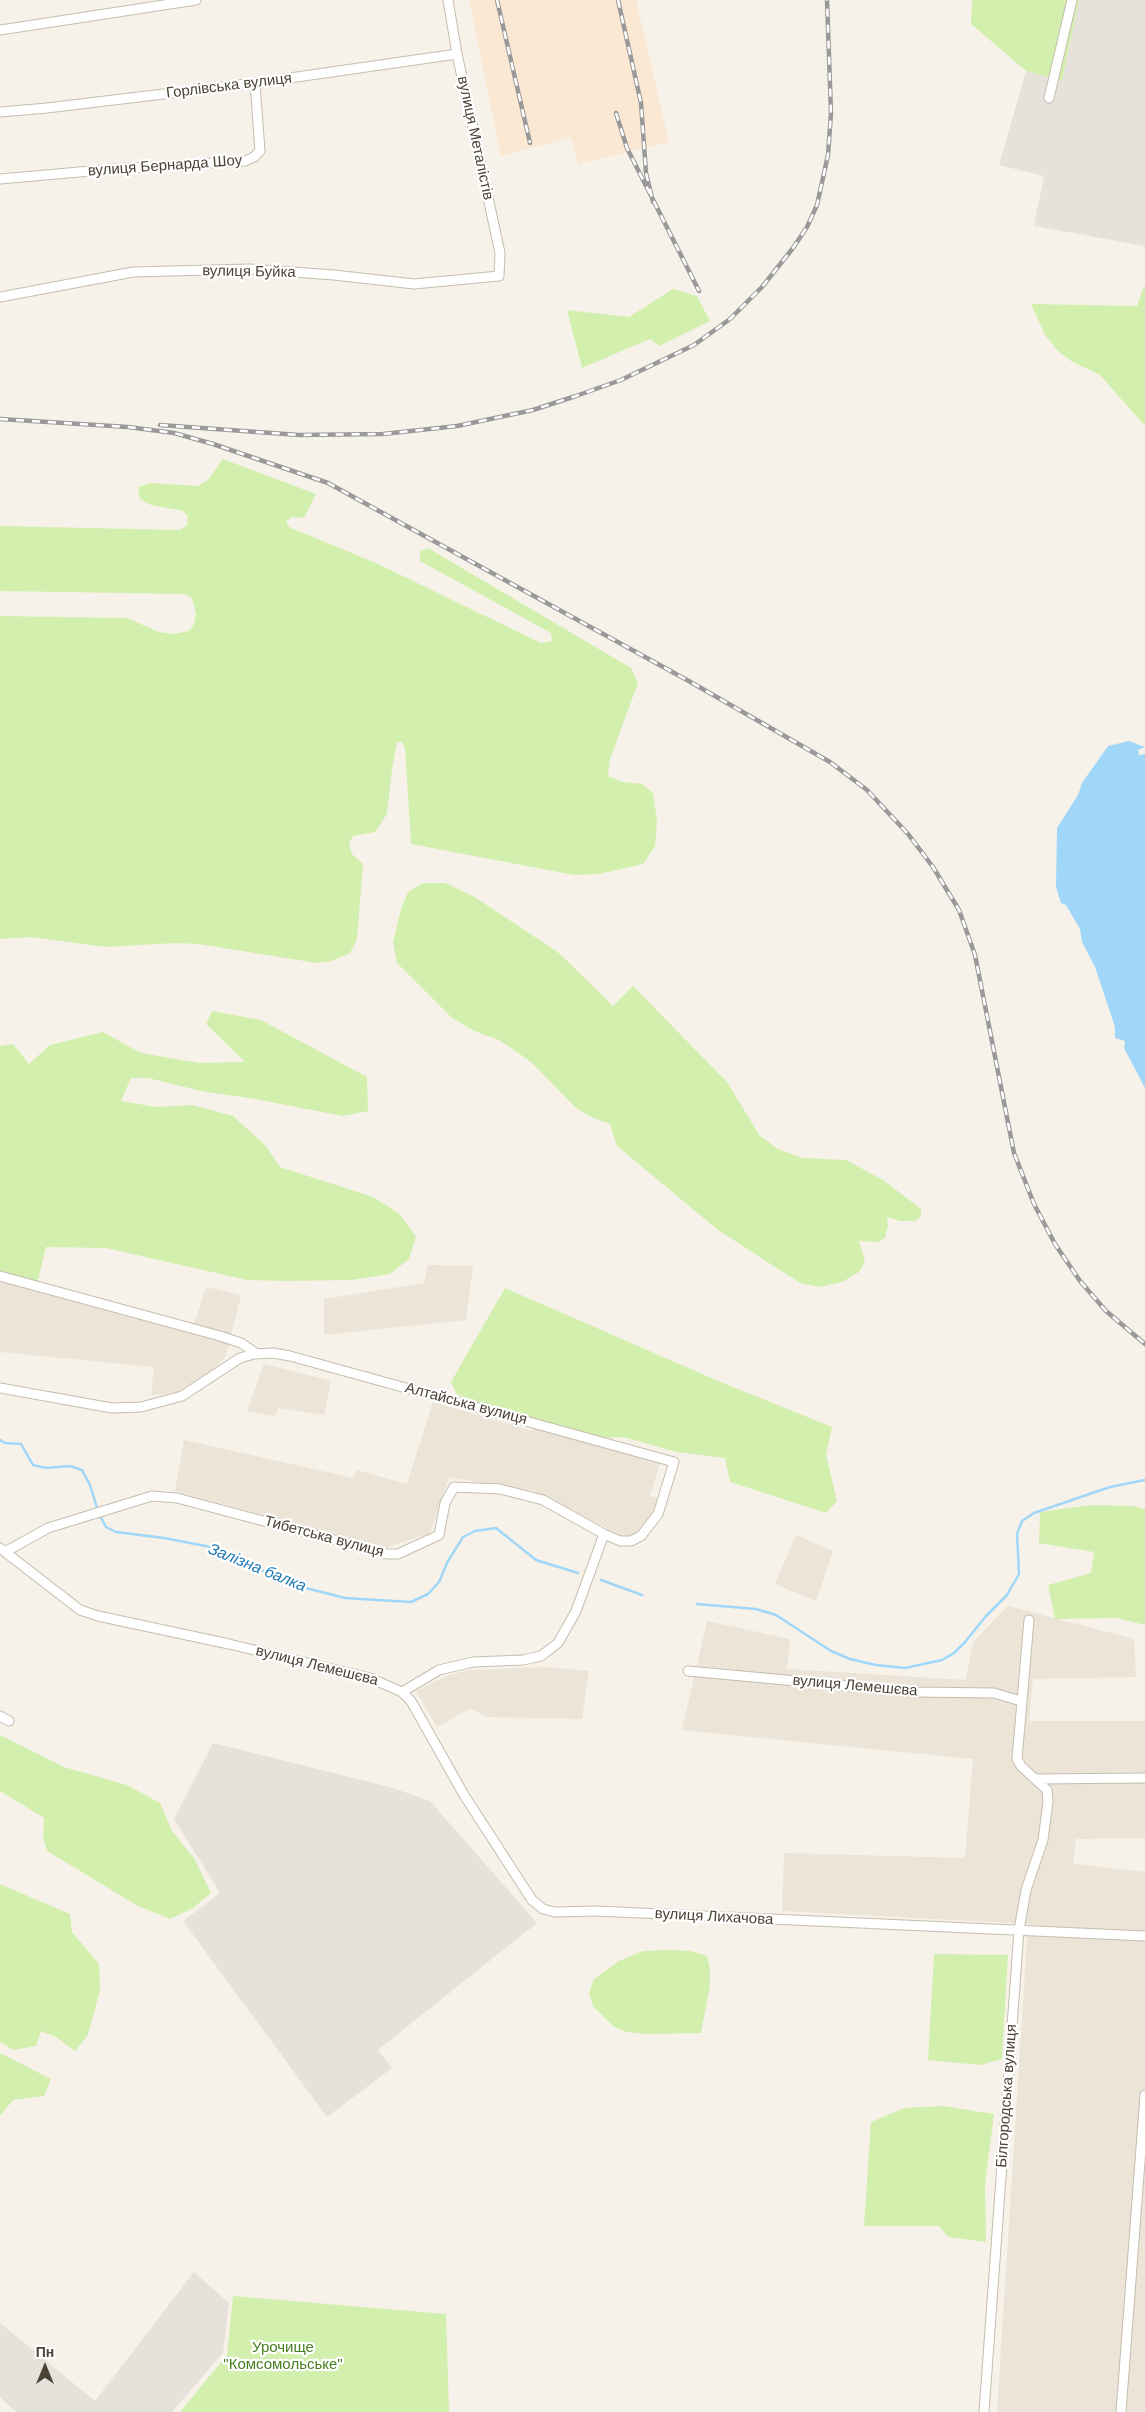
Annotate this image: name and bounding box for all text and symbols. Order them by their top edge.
street label: Горлівська вулиця [165,69,293,103]
street label: вулиця Металістів [453,74,497,202]
street label: вулиця Бернарда Шоу [87,152,243,180]
street label: вулиця Буйка [202,262,296,282]
street label: Алтайська вулиця [403,1379,529,1429]
street label: Тибетська вулиця [262,1512,386,1562]
water label: Залізна балка [205,1540,309,1596]
street label: вулиця Лемешєва [254,1642,380,1690]
street label: вулиця Лемешєва [792,1672,918,1700]
street label: вулиця Лихачова [654,1905,774,1929]
street label: Білгородська вулиця [993,2024,1021,2168]
park label: Урочище "Комсомольське" [223,2339,343,2374]
north arrow [20,2342,70,2392]
text: Пн [36,2344,54,2360]

